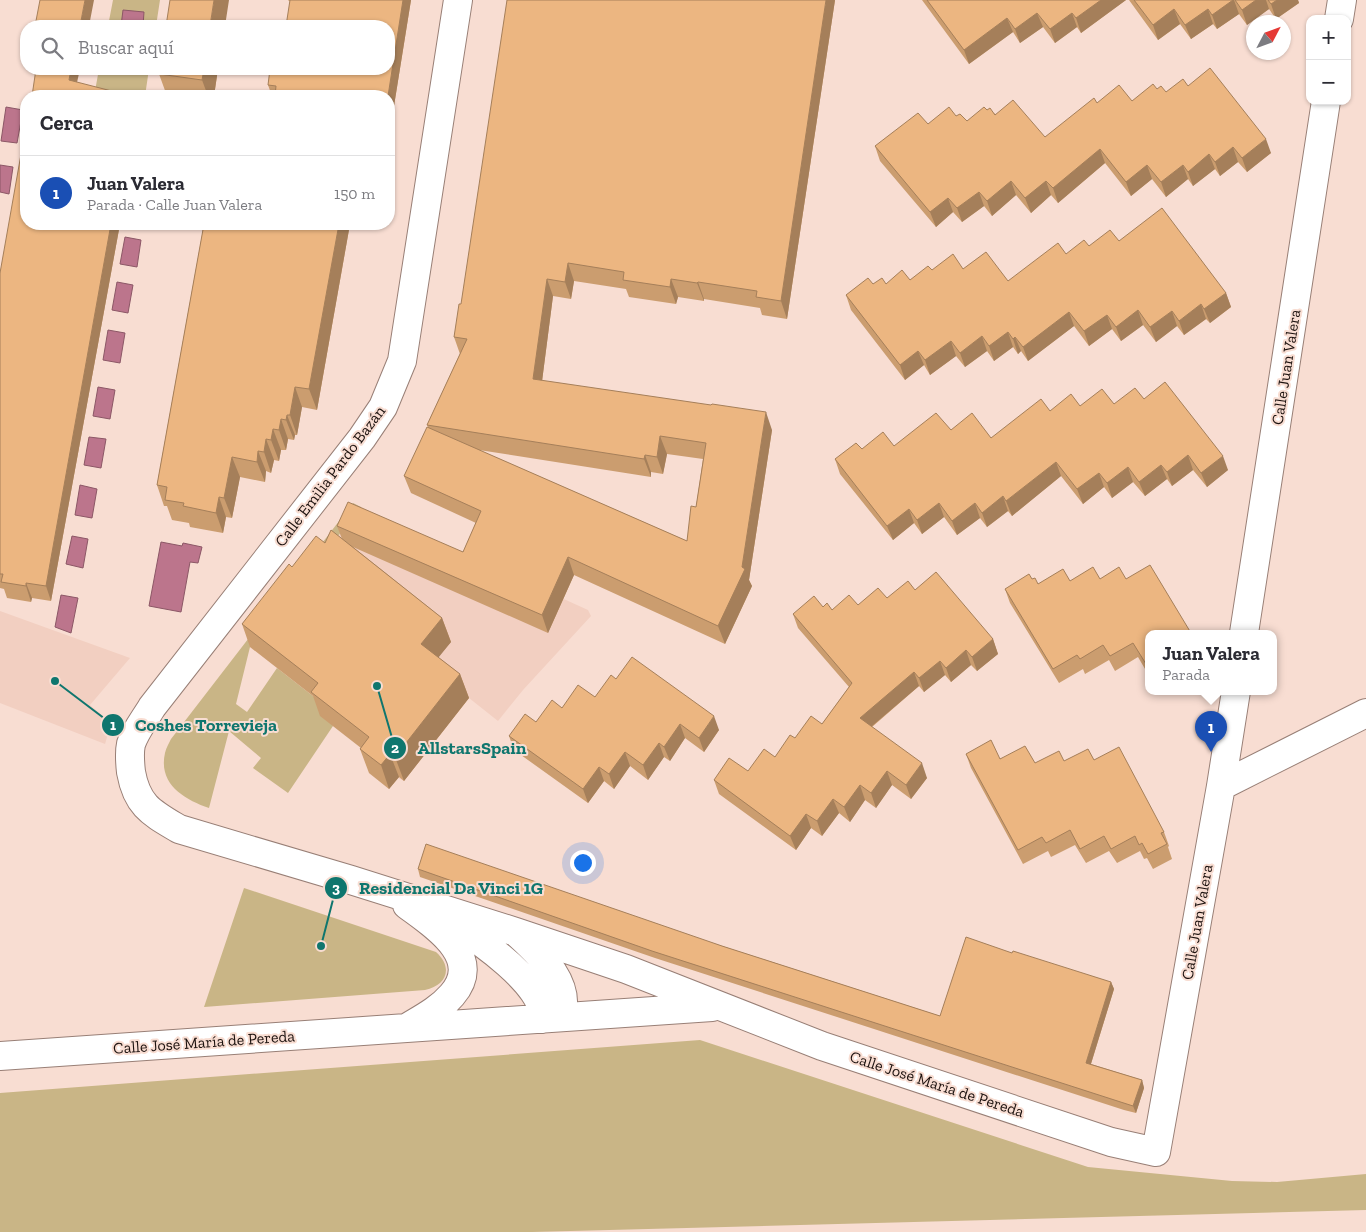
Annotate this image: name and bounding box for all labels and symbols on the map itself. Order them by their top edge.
north arrow [1246,15,1291,60]
street label: Calle Juan Valera [1267,308,1305,426]
street label: Calle Emilia Pardo Bazán [271,401,390,550]
callout: Coshes Torrevieja [100,708,287,741]
pin: 1 [1195,711,1227,752]
text: Coshes Torrevieja [135,714,277,736]
text: 1 [110,716,116,734]
callout: AllstarsSpain [382,731,536,764]
text: AllstarsSpain [418,737,527,759]
text: 2 [391,739,399,757]
your location [570,850,596,876]
street label: Calle Juan Valera [1178,863,1217,981]
callout: Residencial Da Vinci 1G [323,871,553,904]
text: Residencial Da Vinci 1G [359,877,543,899]
text: 3 [332,879,340,897]
street label: Calle José María de Pereda [113,1026,296,1058]
street label: Calle José María de Pereda [848,1047,1027,1121]

